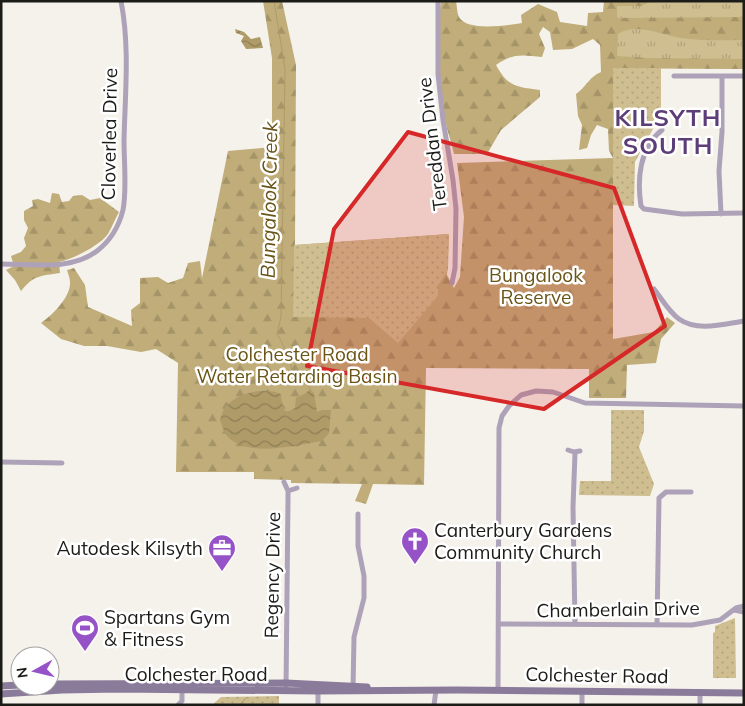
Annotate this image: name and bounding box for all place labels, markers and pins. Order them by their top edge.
place label: Canterbury Gardens Community Church [434,518,612,564]
church icon: Canterbury Gardens Community Church [400,526,430,565]
office icon: Autodesk Kilsyth [207,533,237,572]
place label: Autodesk Kilsyth [56,536,203,560]
place label: Spartans Gym & Fitness [104,605,230,651]
sports icon: Spartans Gym & Fitness [70,613,100,652]

